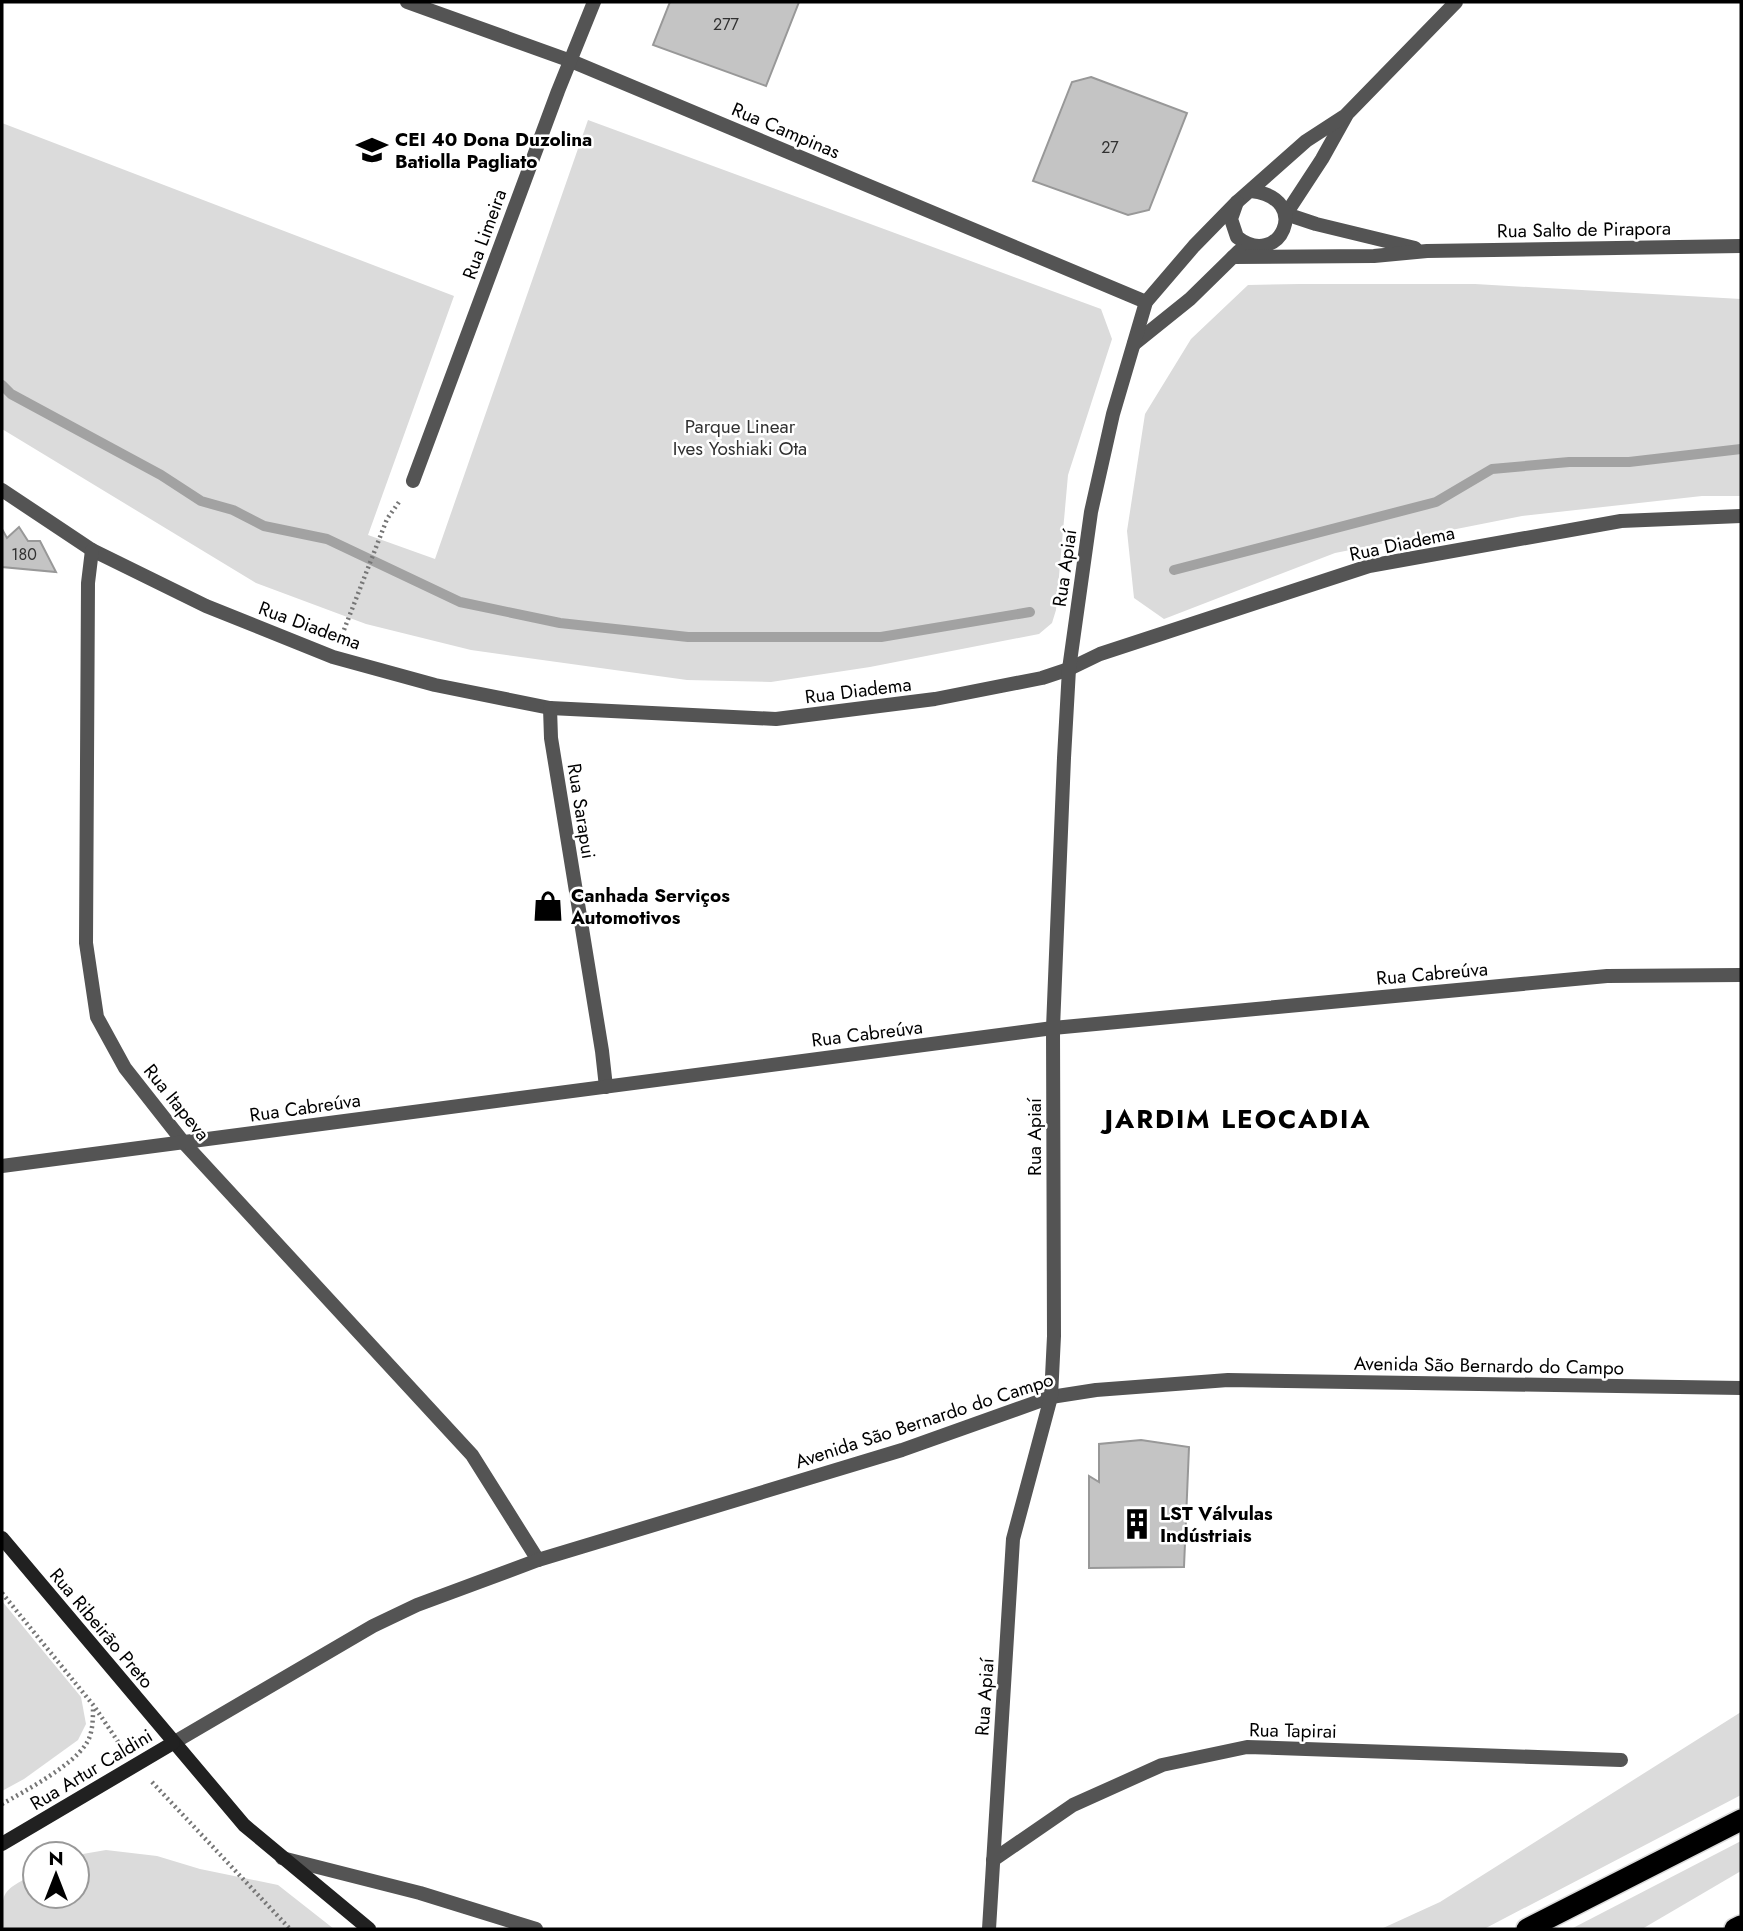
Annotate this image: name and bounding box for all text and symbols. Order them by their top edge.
house number: 277 [713,13,740,36]
street label: Rua Campinas [728,96,844,165]
place label: CEI 40 Dona Duzolina Batiolla Pagliato [395,126,592,175]
school or university icon: CEI 40 Dona Duzolina Batiolla Pagliato [355,133,389,167]
house number: 27 [1101,136,1119,159]
street label: Rua Limeira [456,185,513,283]
street label: Rua Salto de Pirapora [1497,214,1671,245]
park label: Parque Linear Ives Yoshiaki Ota [673,413,807,462]
street label: Rua Diadema [1347,519,1457,568]
street label: Rua Apiaí [1046,527,1083,608]
house number: 180 [11,543,37,566]
street label: Rua Diadema [255,594,365,656]
street label: Rua Diadema [803,671,913,710]
street label: Rua Sarapui [561,761,602,861]
place label: Canhada Serviços Automotivos [570,882,730,931]
shop icon: Canhada Serviços Automotivos [531,889,565,923]
street label: Rua Cabreúva [1375,955,1489,992]
street label: Rua Cabreúva [810,1013,924,1054]
street label: Rua Itapeva [137,1058,216,1146]
street label: Rua Cabreúva [248,1086,362,1129]
street label: Rua Apiaí [1021,1097,1048,1176]
district label: JARDIM LEOCADIA [1099,1100,1372,1138]
street label: Avenida São Bernardo do Campo [1354,1350,1624,1381]
street label: Avenida São Bernardo do Campo [791,1366,1057,1475]
place label: LST Válvulas Indústriais [1160,1500,1273,1549]
building icon: LST Válvulas Indústriais [1120,1507,1154,1541]
street label: Rua Ribeirão Preto [43,1562,160,1694]
street label: Rua Apiaí [968,1656,1001,1737]
street label: Rua Tapirai [1249,1716,1337,1745]
street label: Rua Artur Caldini [25,1722,158,1817]
north arrow [21,1840,91,1910]
text: N [48,1845,64,1872]

